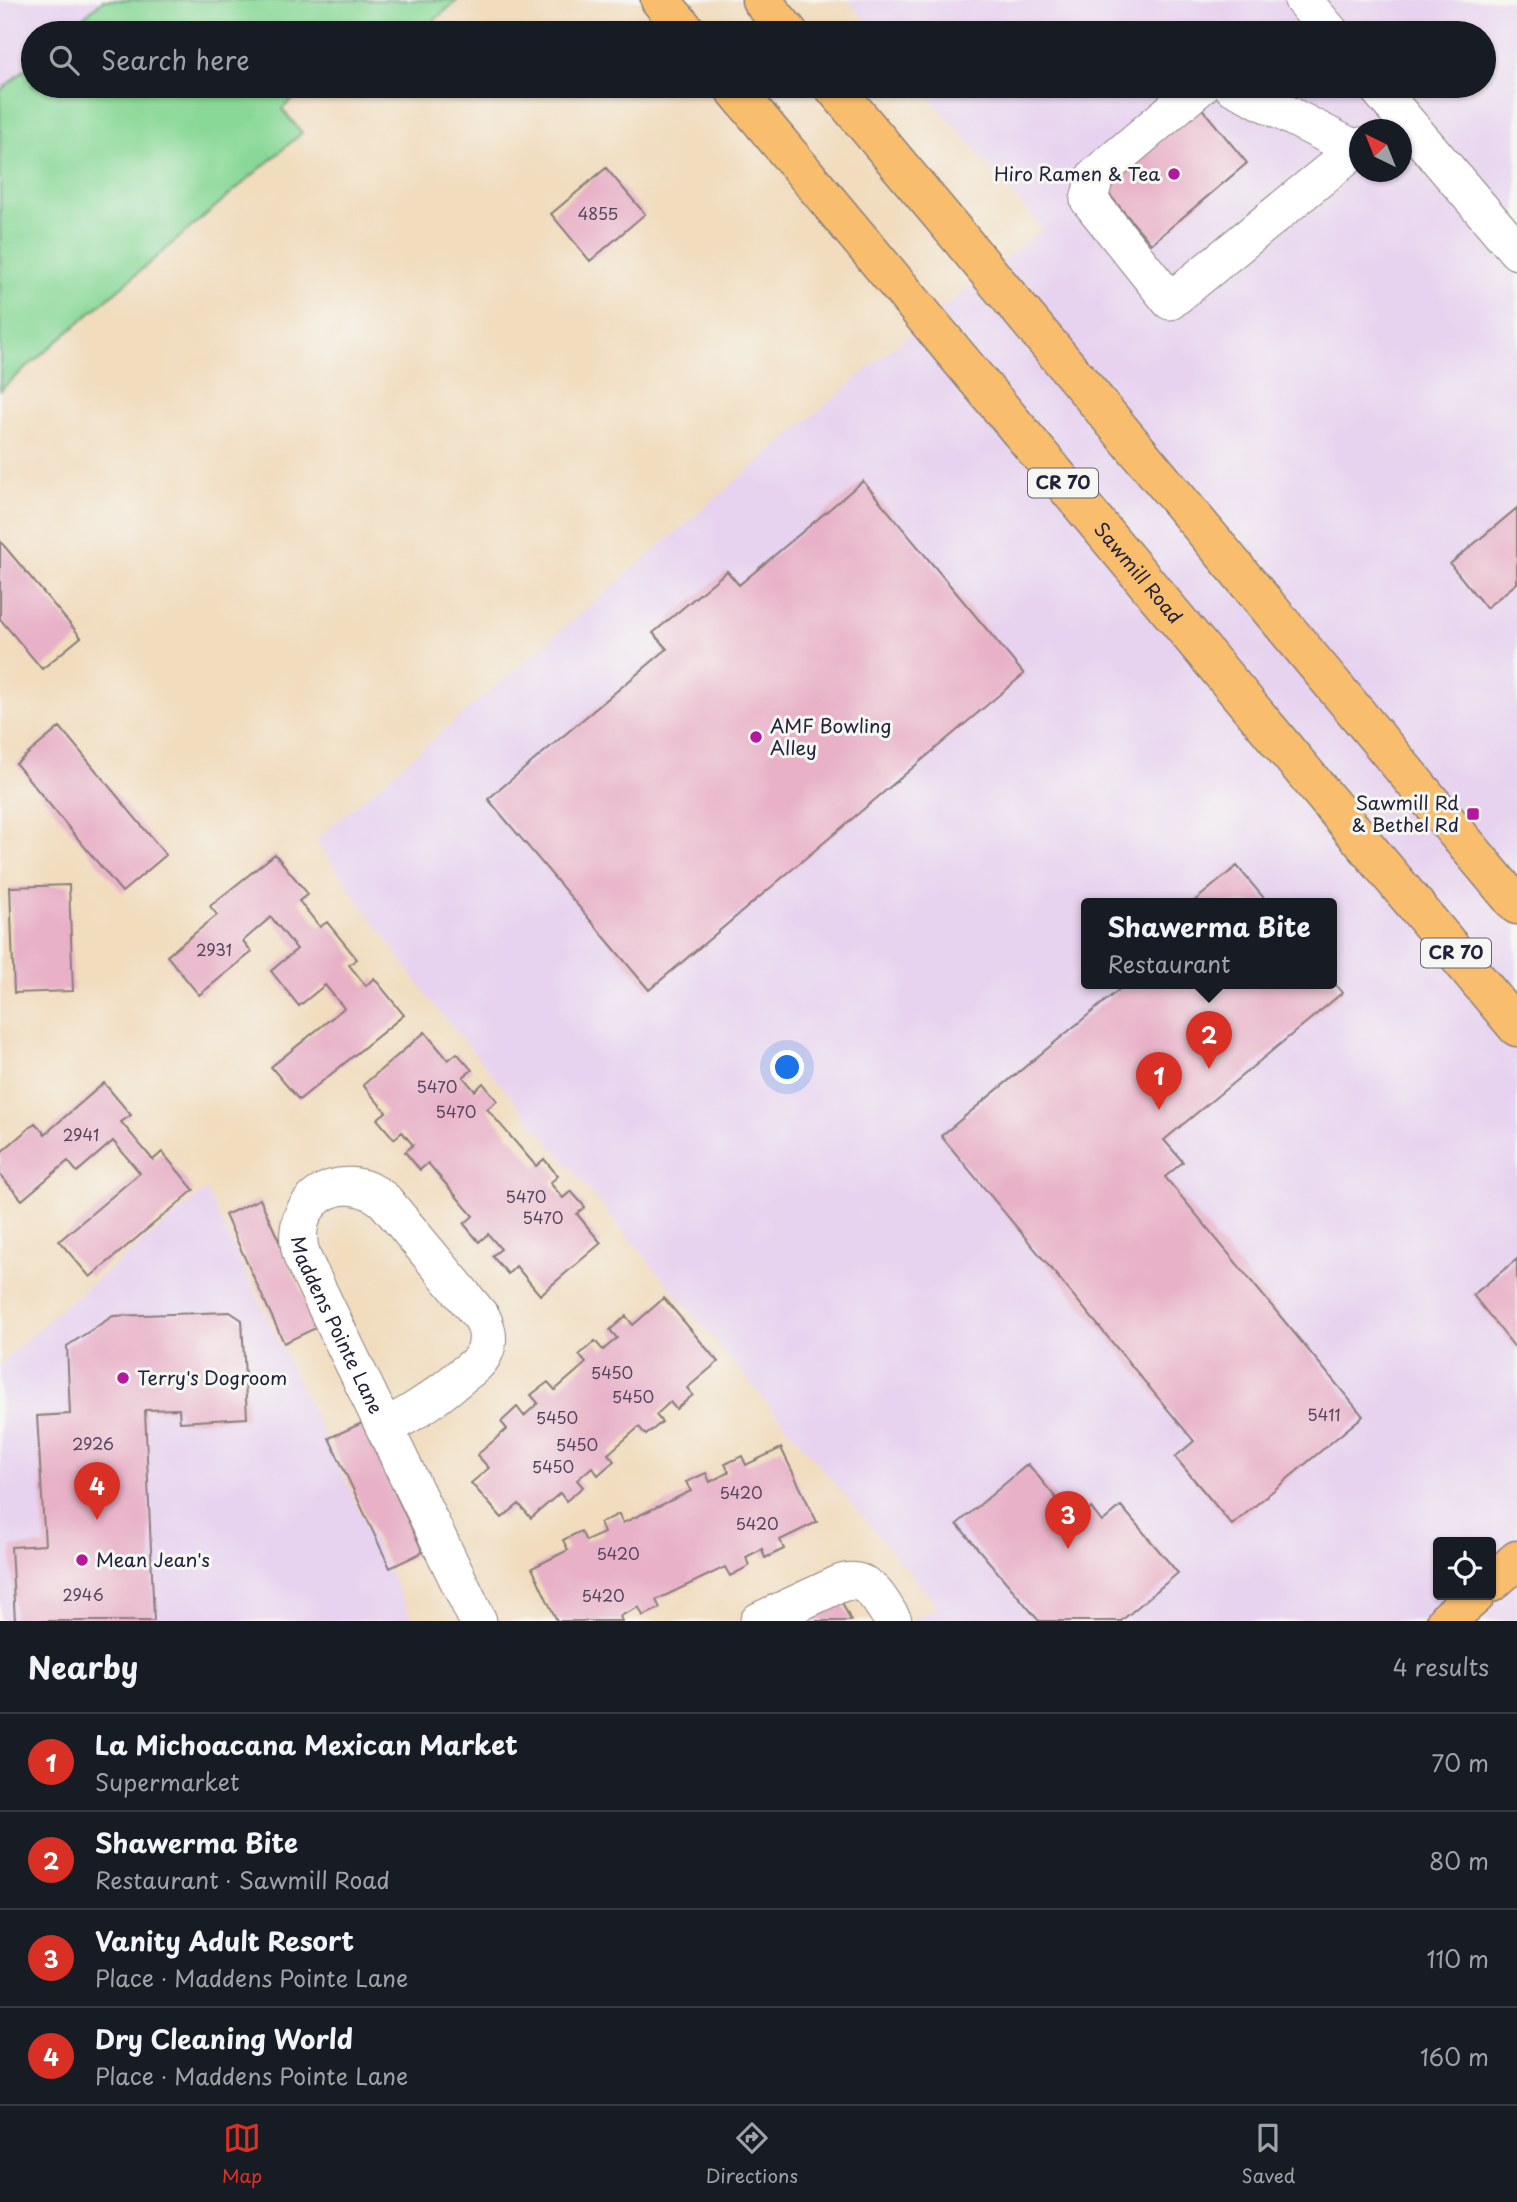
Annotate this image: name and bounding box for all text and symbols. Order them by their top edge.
search box [21,21,1496,98]
text: Search here [101,40,250,79]
icon: search [45,41,83,79]
north arrow [1349,119,1412,182]
place label: Hiro Ramen & Tea [994,159,1160,187]
marker: Hiro Ramen & Tea [1166,166,1182,182]
house number: 4855 [578,201,618,225]
road number: CR 70 [1028,468,1098,498]
street label: Sawmill Road [1088,515,1190,629]
place label: AMF Bowling Alley [770,711,891,761]
marker: AMF Bowling Alley [748,729,764,745]
place label: Sawmill Rd & Bethel Rd [1352,788,1459,838]
marker: Sawmill Rd & Bethel Rd [1465,806,1481,822]
popup [1081,898,1337,989]
text: Shawerma Bite [1107,907,1311,946]
house number: 2931 [196,937,232,961]
road number: CR 70 [1421,938,1491,968]
text: Restaurant [1107,946,1230,981]
pin: 2 [1186,1011,1232,1069]
your location [770,1050,804,1084]
pin: 1 [1136,1052,1182,1110]
house number: 5470 [417,1074,457,1098]
house number: 5470 [436,1099,476,1123]
house number: 2941 [63,1122,99,1146]
house number: 5470 [506,1184,546,1208]
house number: 5470 [523,1205,563,1229]
street label: Maddens Pointe Lane [285,1234,391,1418]
house number: 5450 [591,1360,633,1384]
place label: Terry's Dogroom [137,1363,287,1391]
marker: Terry's Dogroom [115,1370,131,1386]
house number: 5450 [612,1384,654,1408]
house number: 5411 [1307,1402,1341,1426]
house number: 5450 [536,1405,578,1429]
house number: 2926 [72,1431,114,1455]
house number: 5450 [556,1432,598,1456]
house number: 5450 [532,1454,574,1478]
pin: 4 [74,1462,120,1520]
house number: 5420 [719,1480,763,1504]
pin: 3 [1045,1491,1091,1549]
house number: 5420 [735,1511,779,1535]
map controls [1433,1537,1496,1600]
button: locate [1433,1537,1496,1600]
house number: 5420 [596,1541,640,1565]
place label: Mean Jean's [96,1545,210,1573]
marker: Mean Jean's [74,1552,90,1568]
house number: 2946 [62,1582,104,1606]
house number: 5420 [581,1583,625,1607]
text: Nearby [28,1644,138,1689]
text: 4 results [1393,1649,1489,1684]
text: La Michoacana Mexican Market [95,1725,518,1764]
text: 1 [46,1745,57,1780]
text: 70 m [1431,1745,1489,1780]
text: Supermarket [95,1764,239,1799]
text: Shawerma Bite [95,1823,298,1862]
text: 2 [43,1843,59,1878]
text: 80 m [1429,1843,1489,1878]
text: Restaurant · Sawmill Road [95,1862,390,1897]
text: Vanity Adult Resort [95,1921,354,1960]
text: 3 [43,1941,59,1976]
text: 110 m [1427,1941,1489,1976]
text: Place · Maddens Pointe Lane [95,1960,408,1995]
text: Dry Cleaning World [95,2019,353,2058]
text: 4 [43,2039,59,2074]
text: 160 m [1420,2039,1489,2074]
text: Place · Maddens Pointe Lane [95,2058,408,2093]
tab: Map [222,2119,262,2189]
tab: Directions [706,2119,798,2189]
tab: Saved [1241,2119,1295,2189]

